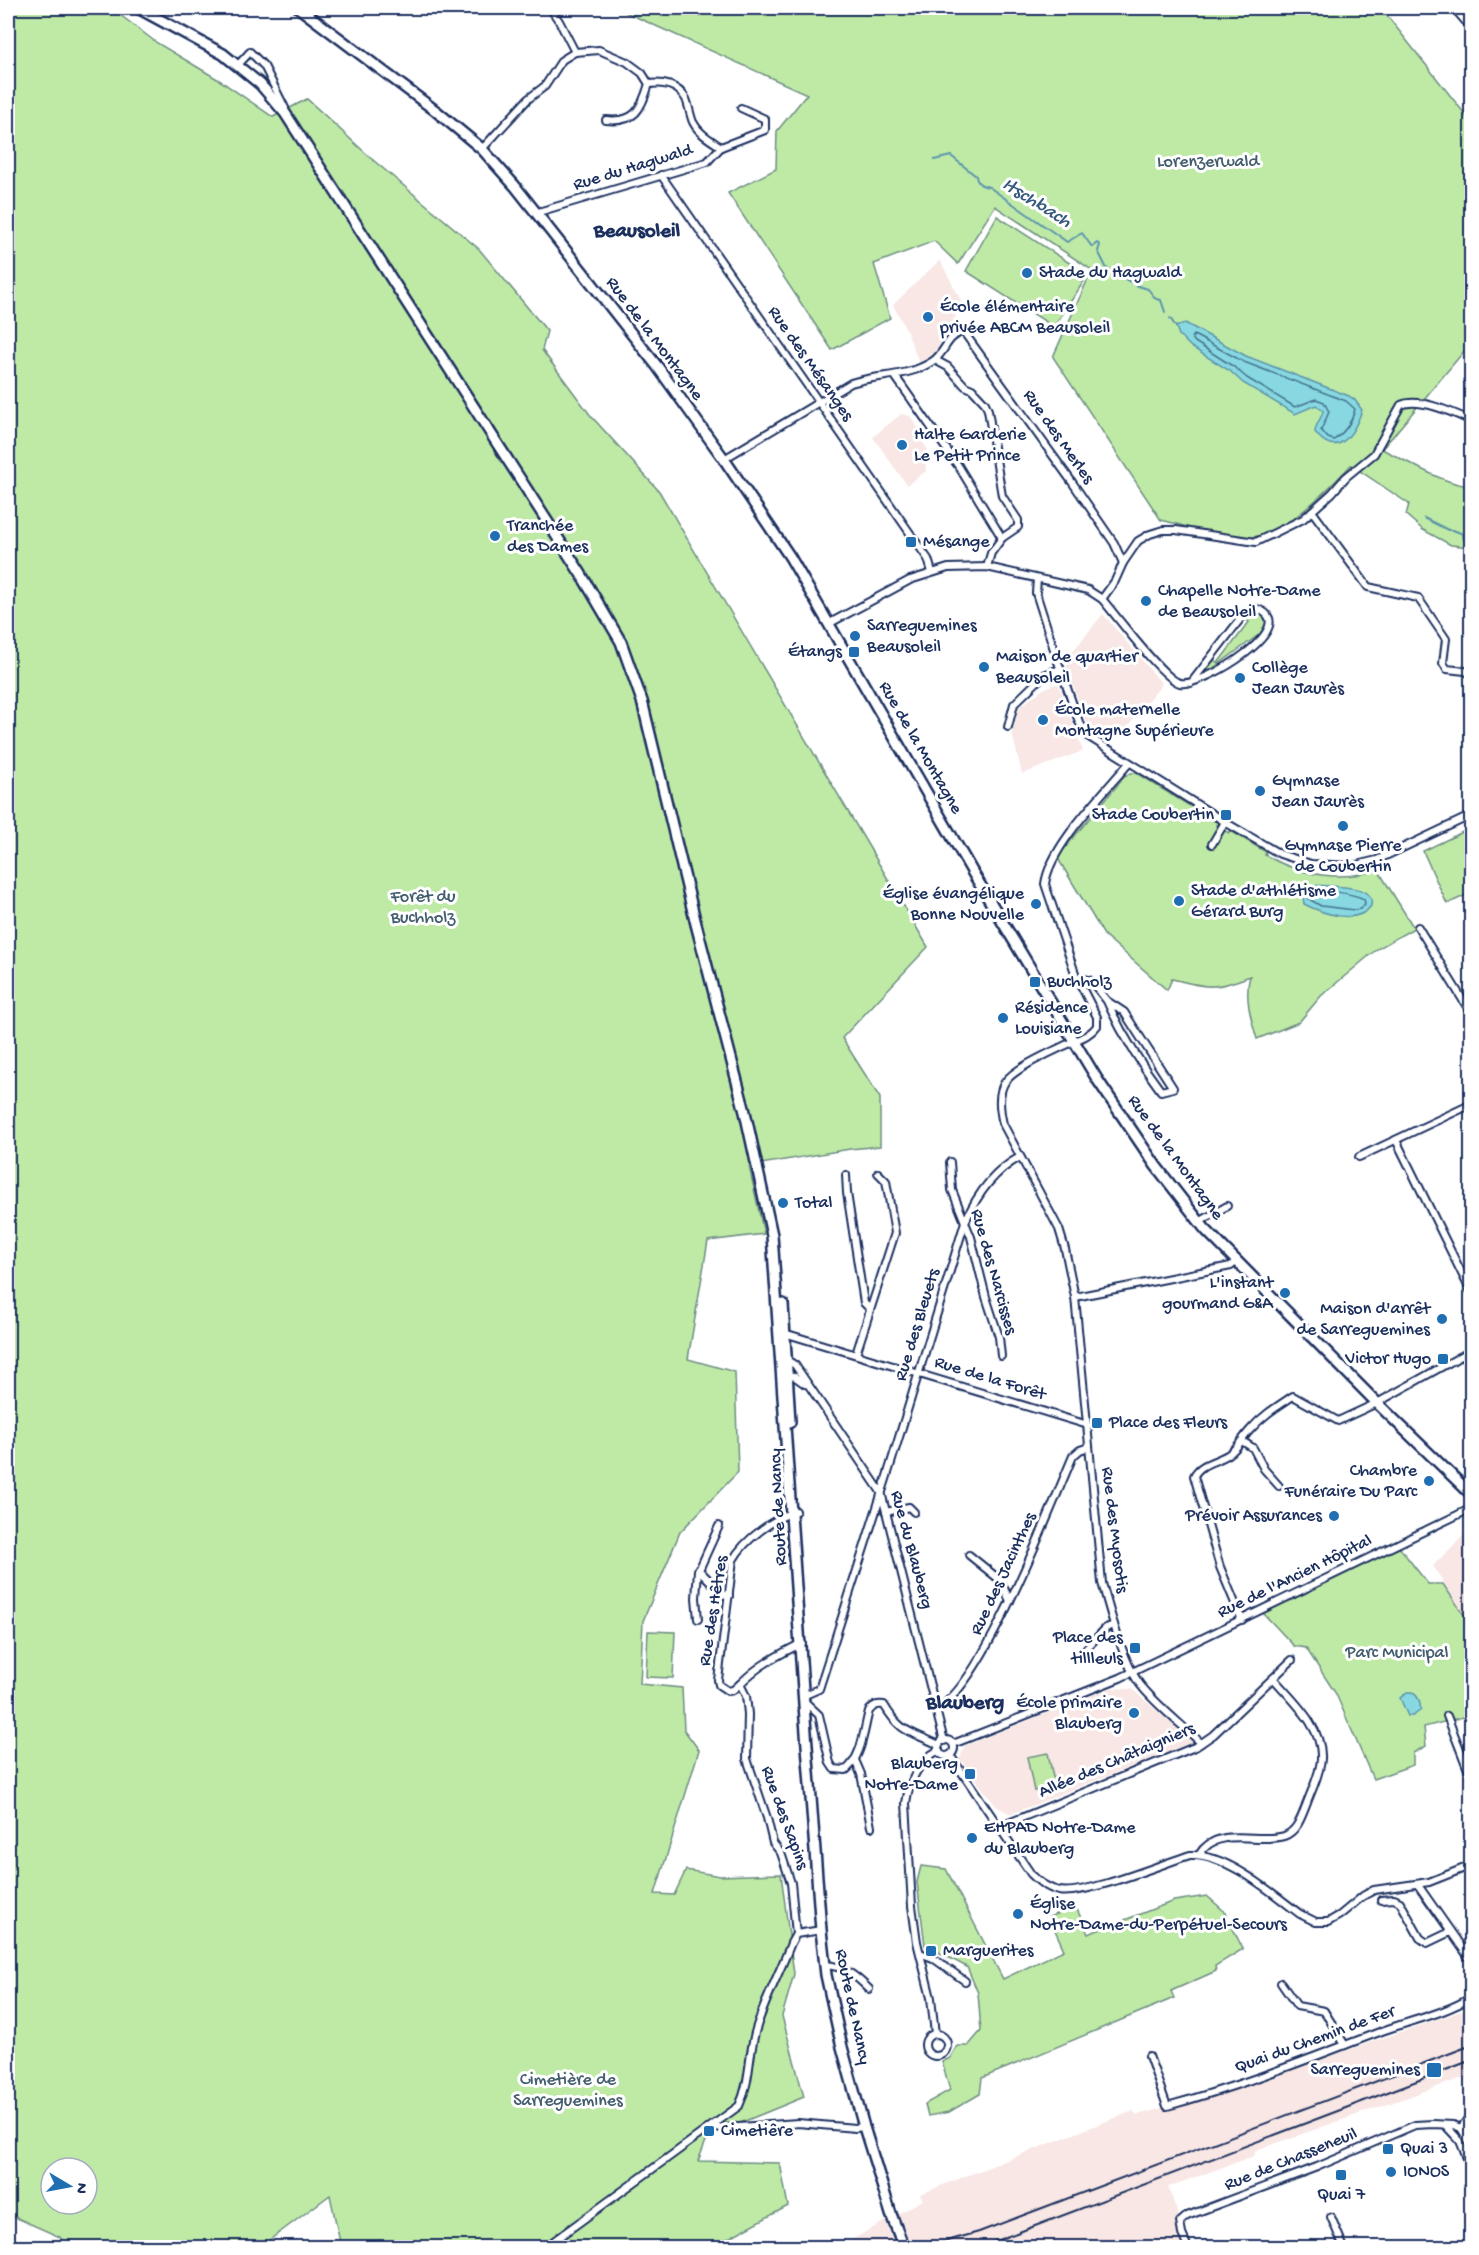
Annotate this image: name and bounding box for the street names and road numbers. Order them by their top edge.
street label: Rue du Hagwald [571,139,697,196]
street label: Rue de la Montagne [601,273,708,406]
street label: Rue des Mésanges [763,303,858,427]
street label: Rue des Merles [1018,386,1099,489]
street label: Rue de la Montagne [874,678,967,819]
street label: Rue de la Montagne [1123,1091,1228,1225]
street label: Rue des Narcisses [965,1207,1021,1338]
street label: Rue des Bleuets [891,1265,945,1384]
street label: Rue de la Forêt [932,1352,1050,1406]
street label: Route de Nancy [765,1448,793,1566]
street label: Rue des Myosotis [1096,1466,1132,1596]
street label: Rue du Blauberg [885,1489,937,1611]
street label: Rue des Jacinthes [966,1508,1042,1639]
street label: Rue de l'Ancien Hôpital [1214,1530,1376,1623]
street label: Rue des Hêtres [695,1553,733,1668]
street label: Allée des Châtaigniers [1036,1718,1200,1803]
street label: Rue des Sapins [756,1763,813,1874]
street label: Route de Nancy [830,1947,875,2067]
street label: Quai du Chemin de Fer [1232,2001,1400,2079]
street label: Rue de Chasseneuil [1221,2124,1361,2196]

